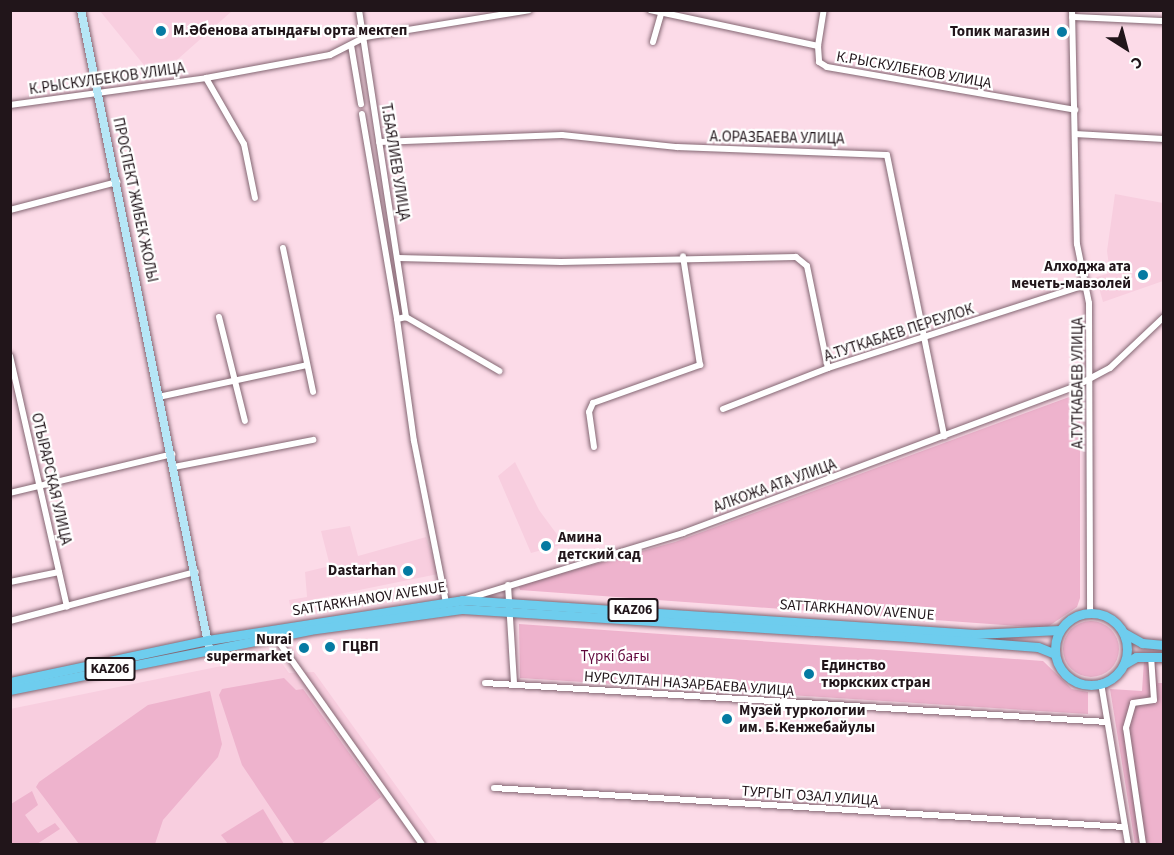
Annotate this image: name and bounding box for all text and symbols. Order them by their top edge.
north arrow [1096,18,1156,78]
place label: М.Әбенова атындағы орта мектеп [173,22,407,40]
place label: Топик магазин [950,23,1050,41]
marker: М.Әбенова атындағы орта мектеп [154,24,168,38]
marker: Топик магазин [1055,25,1069,39]
street label: К.РЫСКУЛБЕКОВ УЛИЦА [835,47,993,93]
text: С [1126,51,1147,74]
street label: К.РЫСКУЛБЕКОВ УЛИЦА [28,59,186,99]
street label: Т.БАЯЛИЕВ УЛИЦА [377,102,413,222]
street label: ПРОСПЕКТ ЖИБЕК ЖОЛЫ [109,116,161,284]
street label: А.ОРАЗБАЕВА УЛИЦА [710,128,844,148]
place label: Алходжа ата мечеть-мавзолей [1011,257,1131,292]
marker: Алходжа ата мечеть-мавзолей [1136,268,1150,282]
street label: А.ТУТКАБАЕВ ПЕРЕУЛОК [822,300,976,366]
street label: А.ТУТКАБАЕВ УЛИЦА [1069,317,1087,449]
street label: ОТЫРАРСКАЯ УЛИЦА [27,411,75,547]
street label: АЛКОЖА АТА УЛИЦА [711,455,839,517]
place label: Амина детский сад [558,528,641,563]
marker: Амина детский сад [539,539,553,553]
place label: Dastarhan [328,562,396,580]
marker: Dastarhan [401,564,415,578]
street label: SATTARKHANOV AVENUE [291,578,447,620]
street label: SATTARKHANOV AVENUE [779,596,935,624]
road number: KАZ06 [608,599,658,621]
place label: Nurai supermarket [207,630,292,665]
place label: ГЦВП [342,638,379,656]
marker: ГЦВП [323,640,337,654]
marker: Nurai supermarket [297,641,311,655]
park label: Түркі бағы [580,648,650,666]
place label: Единство тюркских стран [821,656,930,691]
road number: KАZ06 [84,658,136,680]
marker: Единство тюркских стран [802,667,816,681]
street label: НУРСУЛТАН НАЗАРБАЕВА УЛИЦА [583,668,795,700]
place label: Музей туркологии им. Б.Кенжебайулы [739,701,875,736]
marker: Музей туркологии им. Б.Кенжебайулы [720,712,734,726]
street label: ТУРГЫТ ОЗАЛ УЛИЦА [741,782,879,810]

